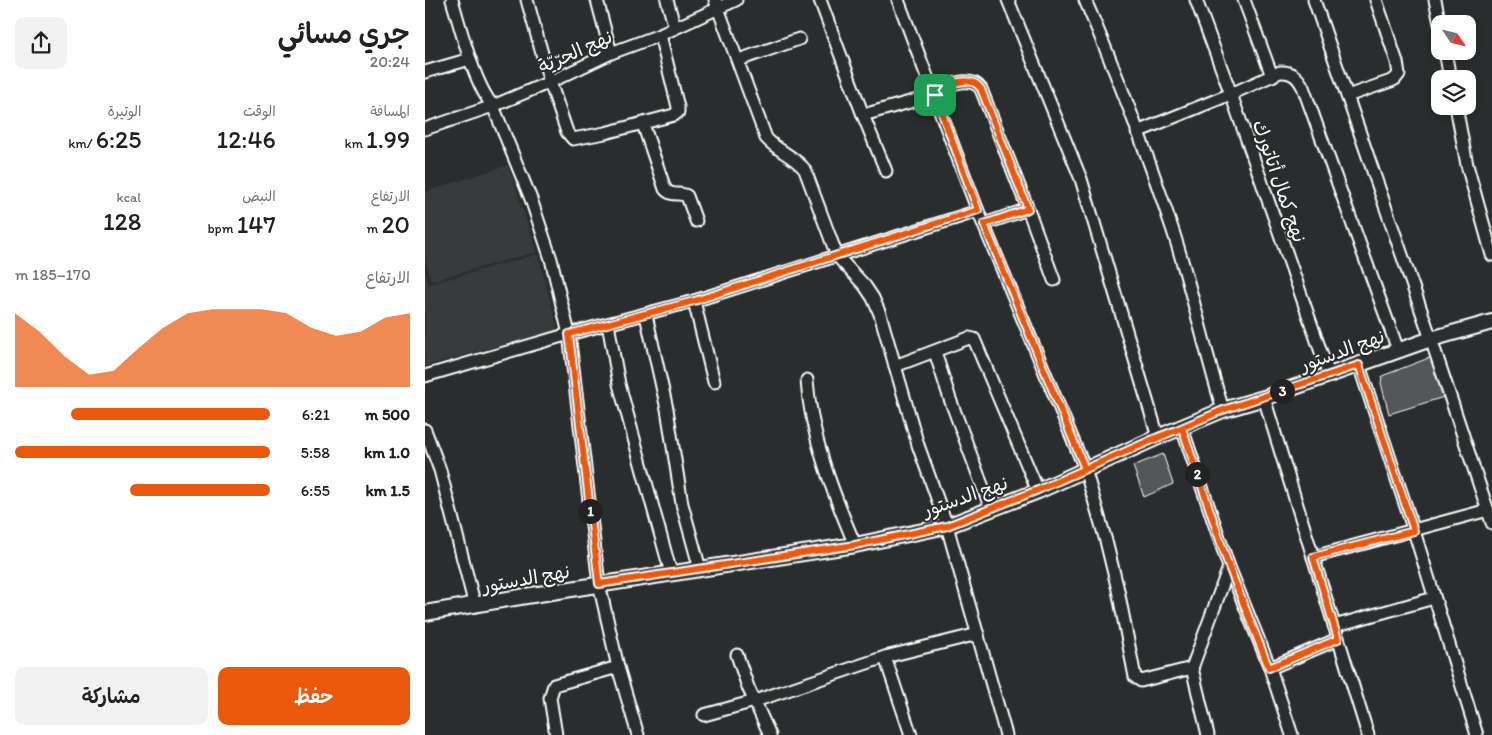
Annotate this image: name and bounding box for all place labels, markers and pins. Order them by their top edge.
pin [914,74,956,116]
pin: 3 [1269,378,1295,404]
pin: 2 [1185,462,1209,486]
pin: 1 [577,498,603,524]

